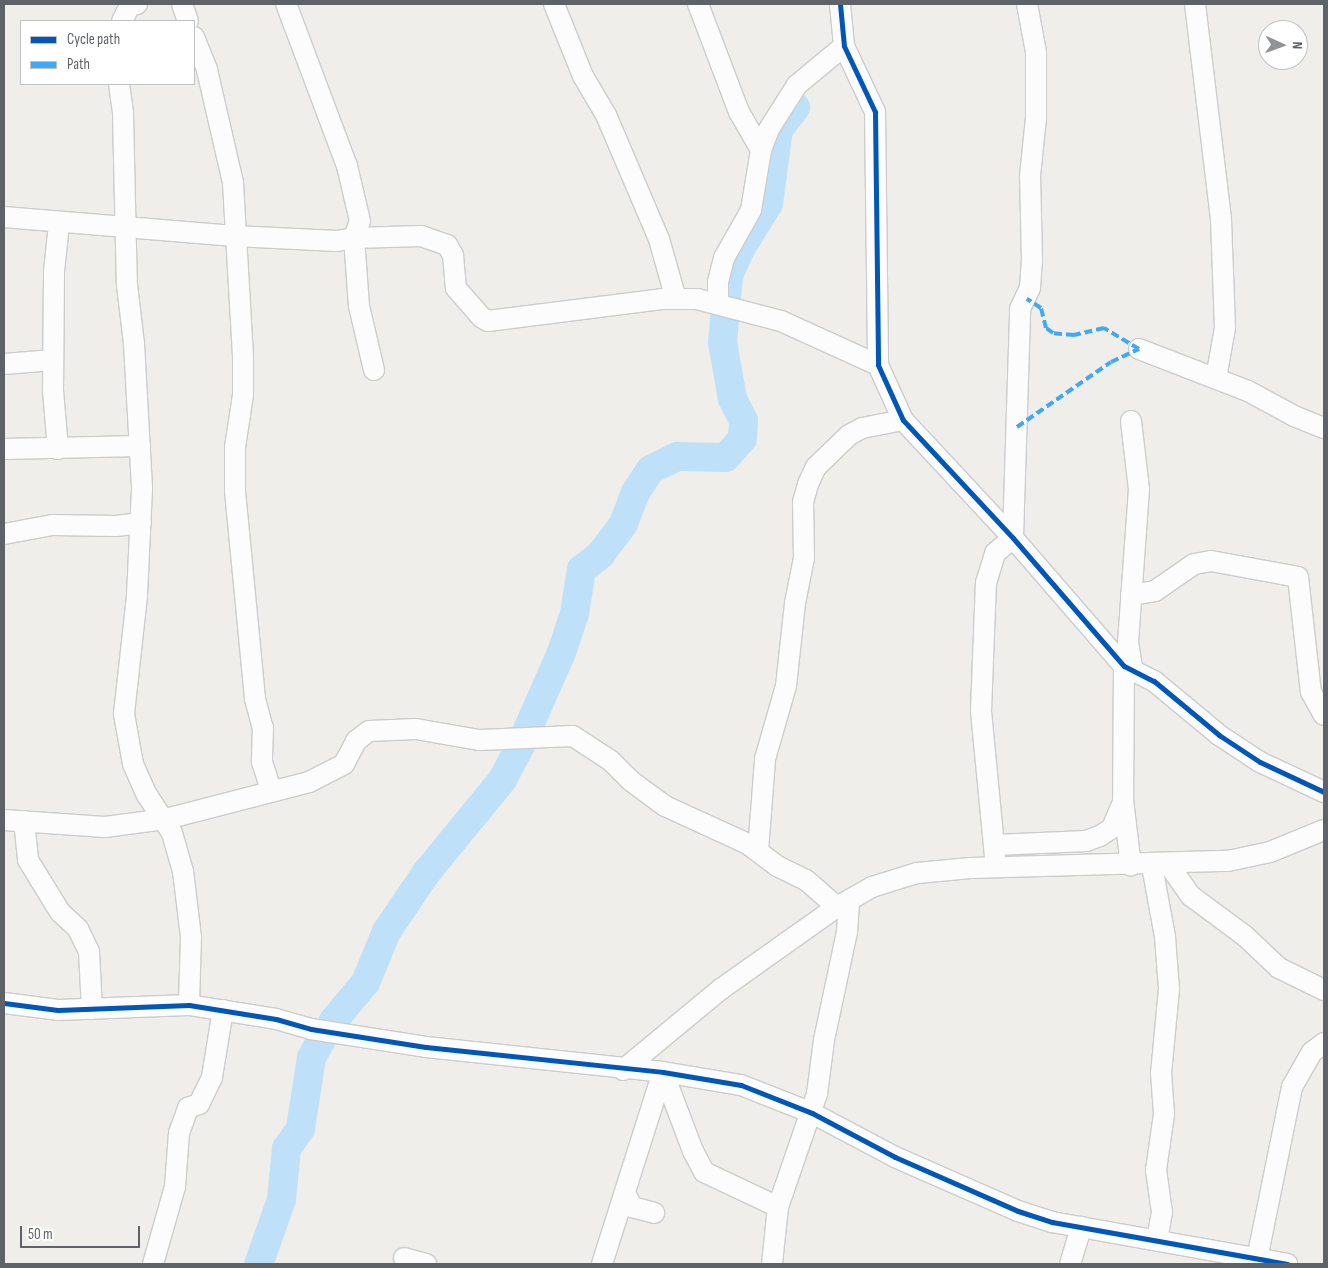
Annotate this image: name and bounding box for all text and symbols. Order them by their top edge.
legend [20,20,195,85]
north arrow [1258,20,1308,70]
text: Cycle path [67,30,120,49]
text: N [1289,41,1306,50]
text: Path [67,55,90,74]
scale bar [22,1216,142,1248]
text: 50 m [28,1225,53,1244]

